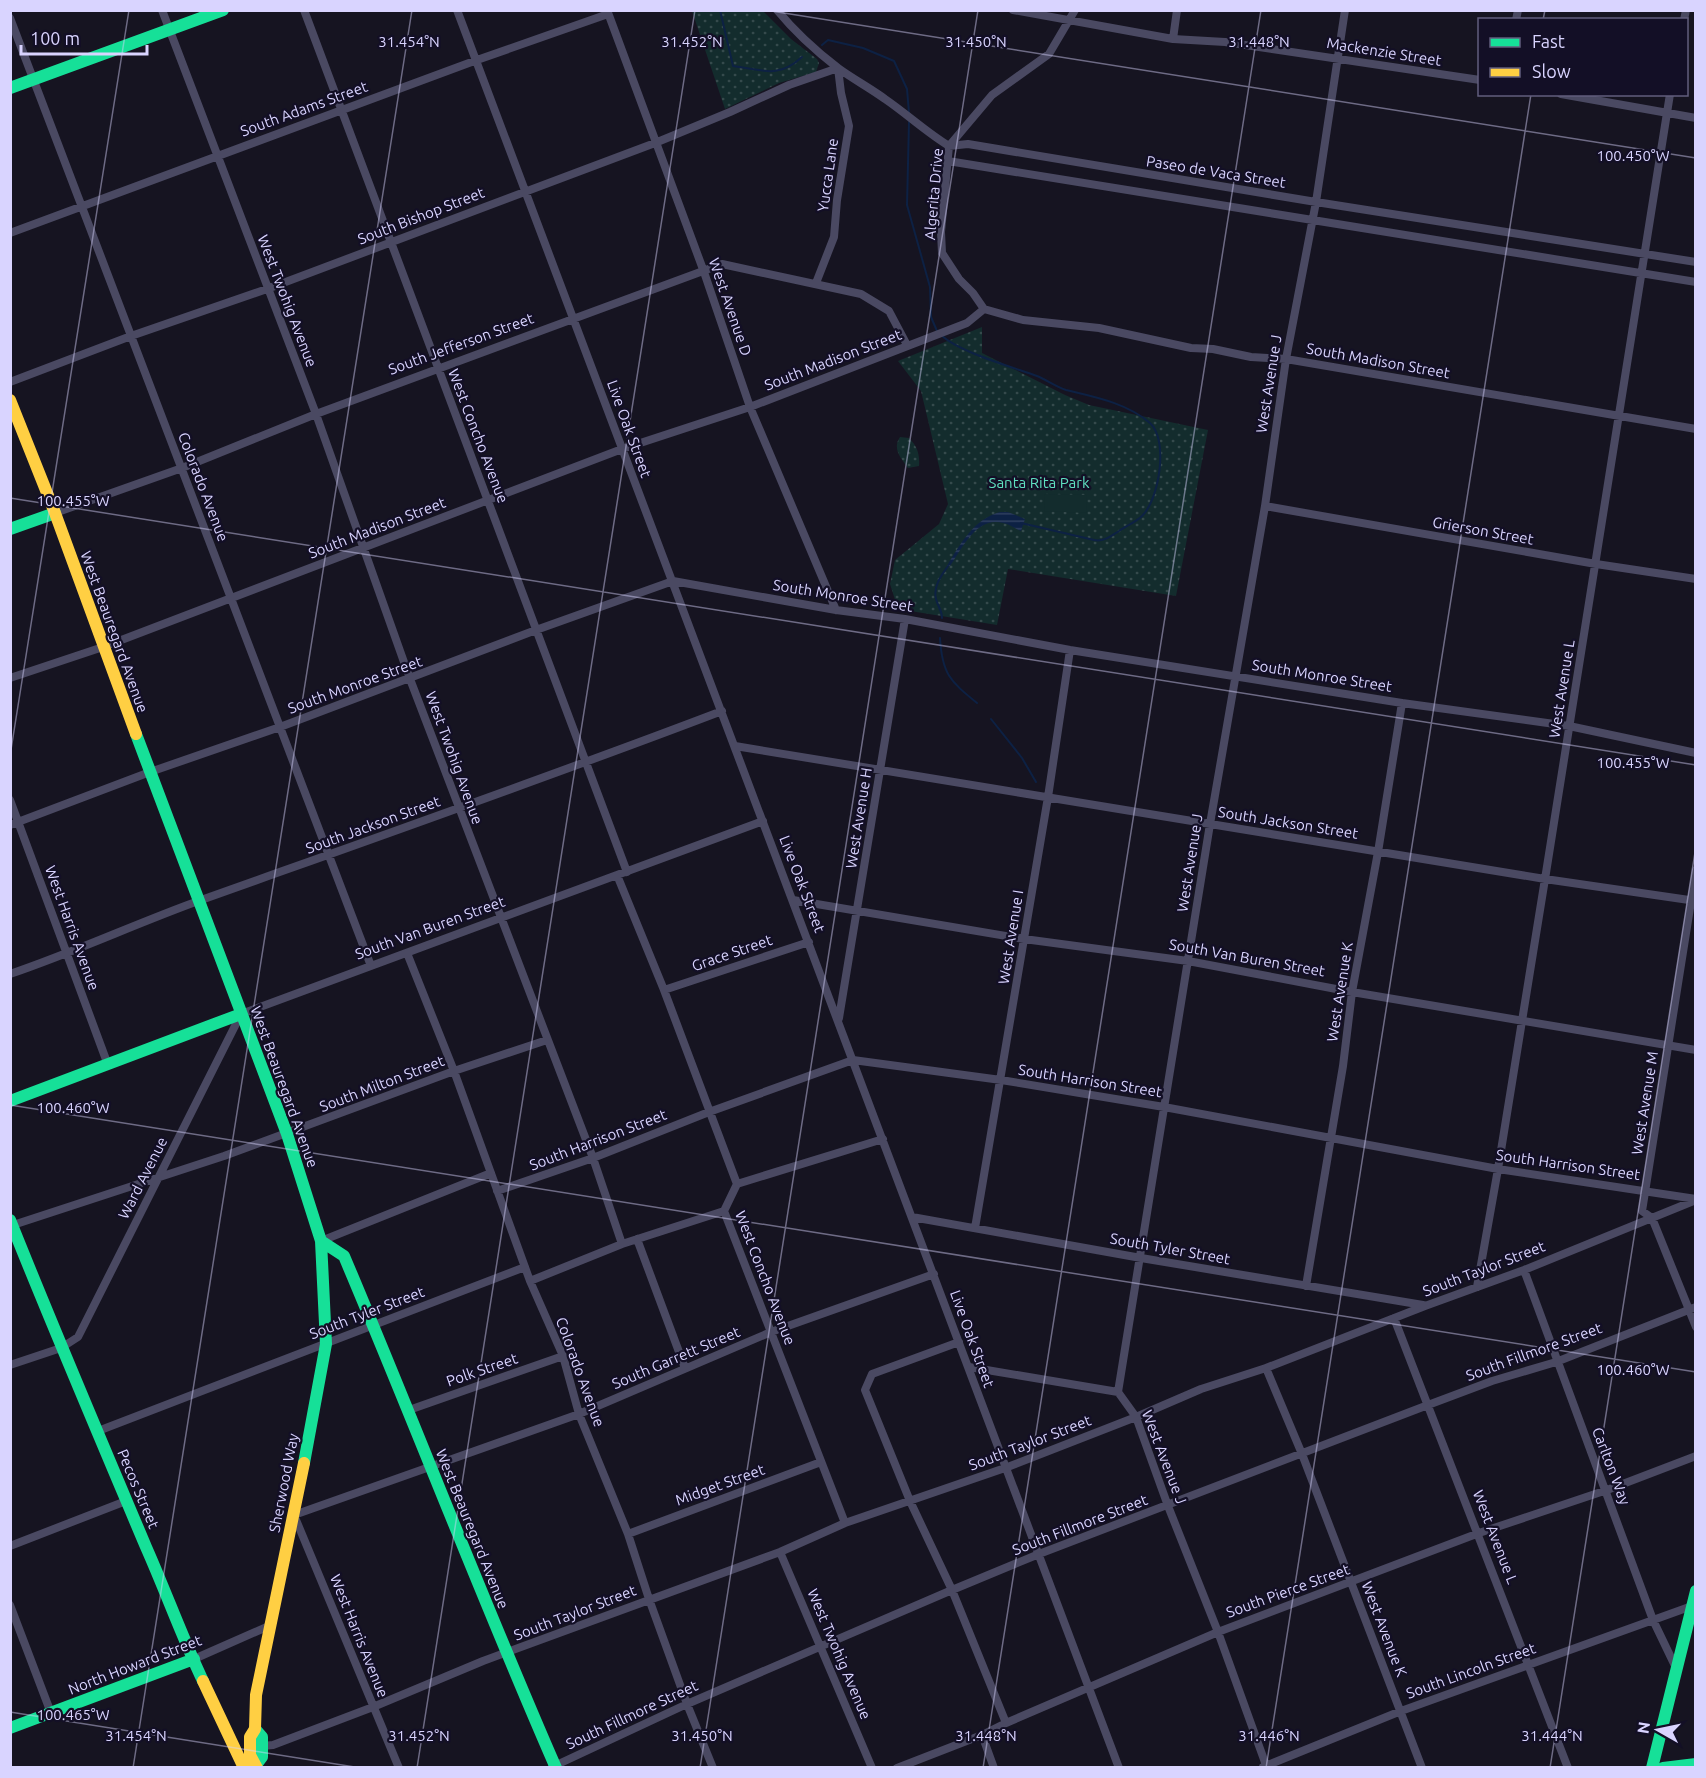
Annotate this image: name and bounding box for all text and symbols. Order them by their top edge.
scale bar [21,18,147,56]
legend [1478,18,1688,96]
text: 100 m [30,28,80,48]
text: Fast [1532,31,1565,51]
text: 31.454°N [378,33,440,50]
text: 31.452°N [661,33,723,50]
text: 31.450°N [945,33,1007,50]
text: 31.448°N [1228,33,1290,50]
street label: Mackenzie Street [1325,34,1443,69]
text: Slow [1532,61,1571,81]
street label: South Adams Street [238,78,370,139]
street label: Yucca Lane [814,137,841,213]
street label: Algerita Drive [921,147,946,241]
text: 100.450°W [1596,147,1670,164]
street label: Paseo de Vaca Street [1145,152,1287,191]
street label: South Bishop Street [355,184,487,248]
street label: West Twohig Avenue [254,232,321,369]
street label: West Avenue D [706,256,755,358]
street label: South Jefferson Street [386,309,536,378]
street label: South Madison Street [762,326,904,394]
street label: West Avenue J [1252,334,1285,434]
street label: South Madison Street [1305,340,1451,382]
street label: West Concho Avenue [445,366,512,505]
street label: Live Oak Street [604,378,655,480]
street label: Colorado Avenue [175,430,232,544]
park label: Santa Rita Park [989,474,1090,491]
text: 100.455°W [36,492,110,509]
street label: South Madison Street [306,494,448,562]
street label: Grierson Street [1431,513,1535,548]
street label: West Beauregard Avenue [77,549,152,715]
street label: South Monroe Street [772,576,914,615]
street label: West Avenue L [1545,638,1578,739]
street label: South Monroe Street [285,652,424,717]
street label: South Monroe Street [1251,656,1393,695]
street label: West Twohig Avenue [422,689,486,827]
text: 100.455°W [1596,754,1670,771]
street label: West Avenue H [842,766,875,870]
street label: South Jackson Street [303,792,443,857]
street label: South Jackson Street [1217,803,1360,842]
street label: West Avenue J [1173,813,1206,913]
street label: Live Oak Street [776,833,829,935]
street label: West Harris Avenue [42,863,103,992]
street label: West Avenue I [995,888,1026,985]
street label: South Van Buren Street [353,892,507,963]
street label: Grace Street [689,931,774,974]
street label: South Van Buren Street [1168,935,1326,980]
street label: West Avenue K [1323,941,1356,1043]
street label: West Beauregard Avenue [247,1004,322,1170]
street label: West Avenue M [1628,1050,1661,1156]
street label: South Milton Street [317,1052,447,1115]
street label: South Harrison Street [1017,1061,1163,1100]
text: 100.460°W [36,1099,110,1116]
street label: South Harrison Street [527,1106,669,1174]
street label: Ward Avenue [115,1134,170,1222]
street label: South Harrison Street [1495,1146,1641,1183]
street label: West Concho Avenue [732,1208,799,1347]
street label: South Tyler Street [1109,1230,1232,1267]
street label: South Taylor Street [1420,1237,1547,1300]
street label: South Tyler Street [307,1283,427,1342]
street label: Live Oak Street [947,1288,998,1390]
street label: Colorado Avenue [553,1315,608,1429]
street label: South Fillmore Street [1464,1319,1604,1384]
street label: South Garrett Street [609,1323,742,1392]
street label: Polk Street [444,1349,520,1390]
text: 100.460°W [1596,1361,1670,1378]
street label: West Avenue J [1139,1408,1190,1506]
street label: South Taylor Street [966,1411,1093,1474]
street label: Carlton Way [1589,1425,1634,1507]
street label: Sherwood Way [266,1432,301,1534]
street label: Pecos Street [114,1447,163,1531]
street label: West Beauregard Avenue [433,1447,512,1611]
street label: Midget Street [673,1461,767,1509]
street label: West Avenue L [1470,1487,1521,1587]
street label: South Fillmore Street [1010,1491,1150,1558]
street label: South Pierce Street [1224,1560,1352,1621]
street label: West Harris Avenue [327,1572,392,1700]
street label: West Avenue K [1358,1579,1410,1679]
street label: South Taylor Street [511,1581,638,1644]
street label: West Twohig Avenue [804,1586,875,1722]
street label: North Howard Street [66,1631,204,1698]
street label: South Lincoln Street [1404,1639,1538,1702]
street label: South Fillmore Street [563,1676,700,1753]
north arrow [1628,1700,1688,1760]
text: 100.465°W [36,1706,110,1723]
text: N [1633,1720,1653,1735]
text: 31.454°N [105,1727,167,1744]
text: 31.452°N [388,1727,450,1744]
text: 31.450°N [671,1727,733,1744]
text: 31.448°N [955,1727,1017,1744]
text: 31.446°N [1238,1727,1300,1744]
text: 31.444°N [1521,1727,1583,1744]

